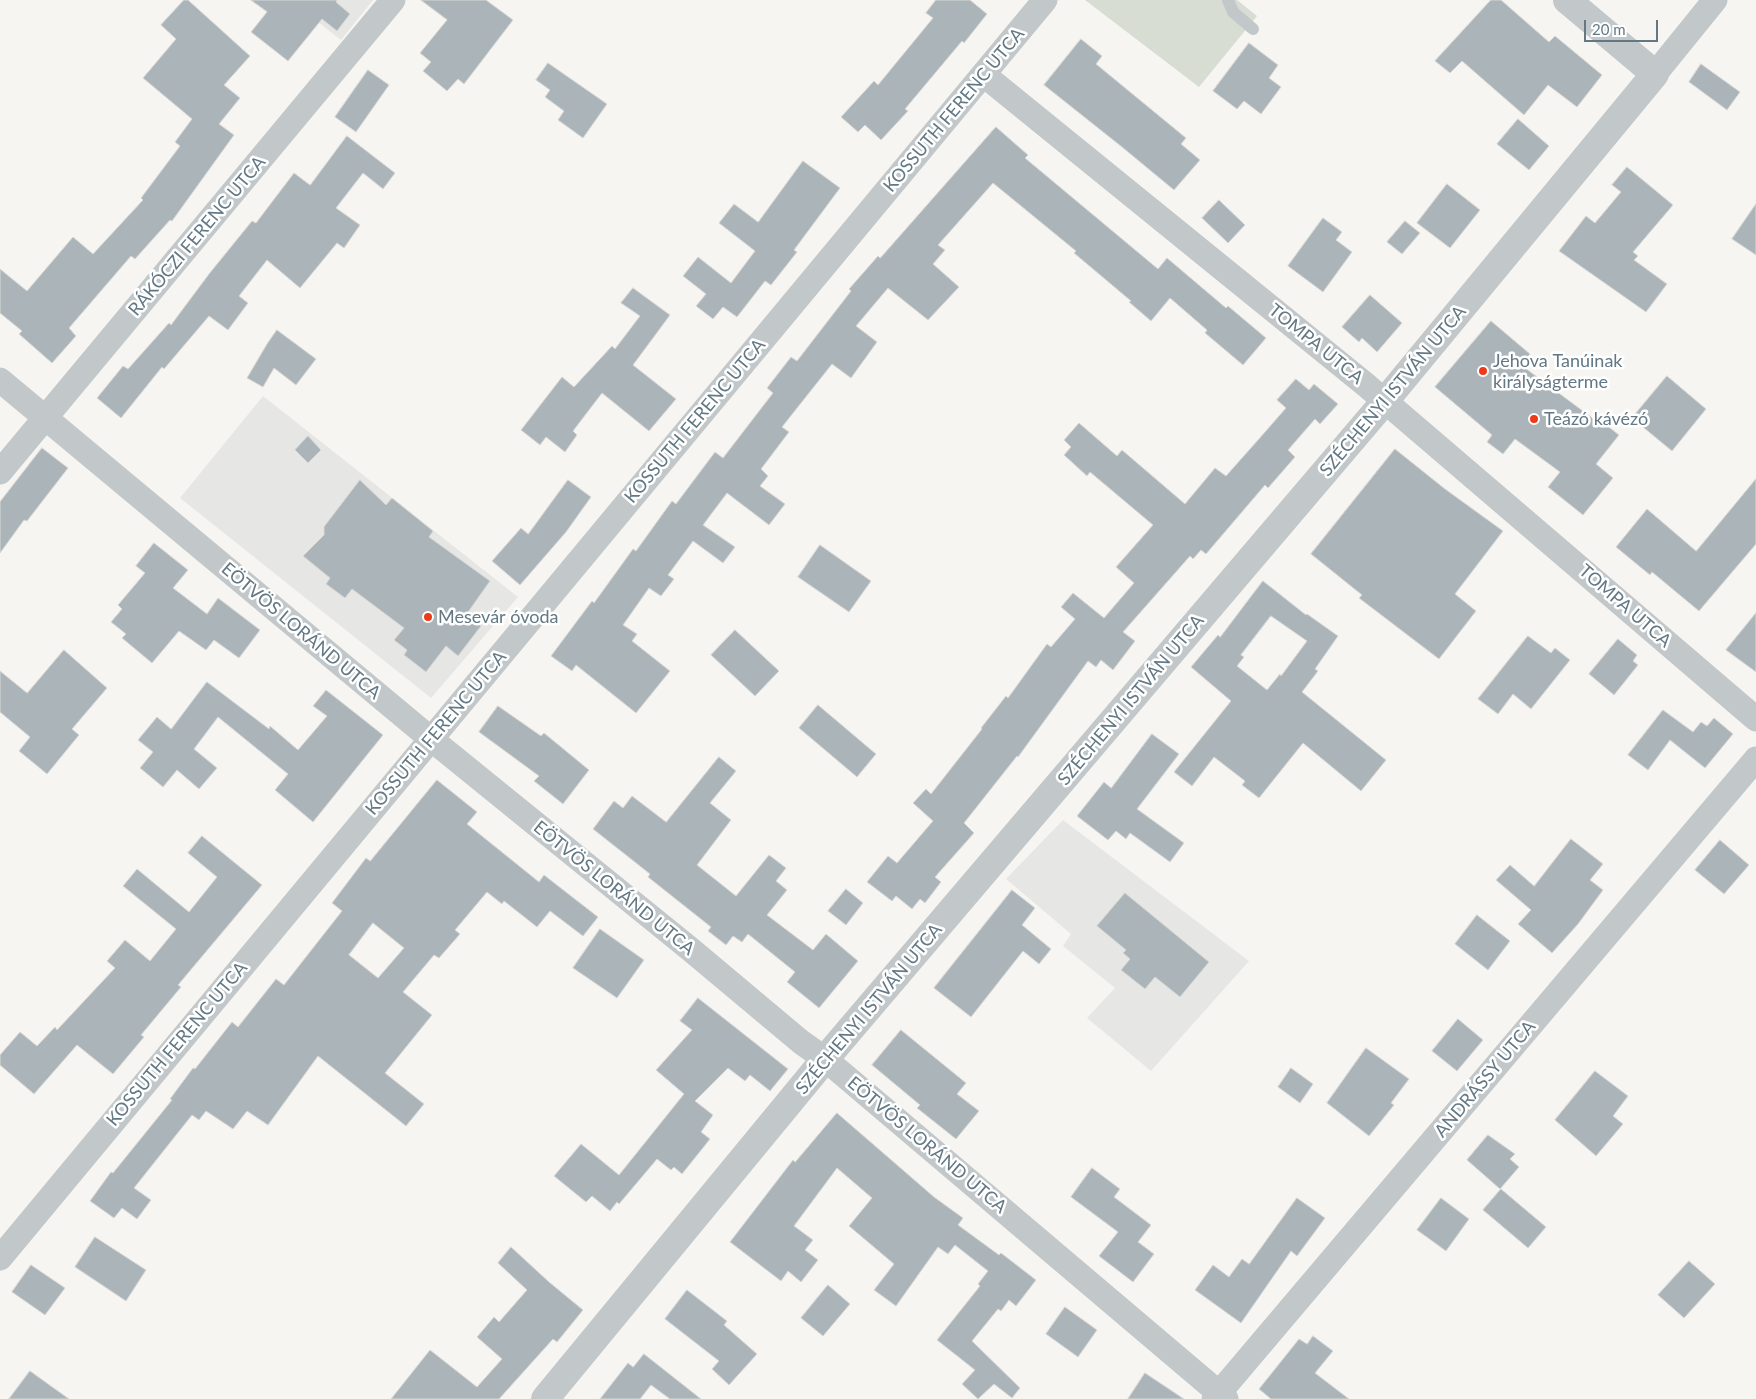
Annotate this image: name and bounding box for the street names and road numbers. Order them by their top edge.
street label: KOSSUTH FERENC UTCA [879,24,1029,196]
street label: RÁKÓCZI FERENC UTCA [124,152,270,320]
street label: TOMPA UTCA [1264,299,1368,389]
street label: SZÉCHENYI ISTVÁN UTCA [1315,301,1471,481]
street label: KOSSUTH FERENC UTCA [620,335,770,507]
street label: EÖTVÖS LORÁND UTCA [217,558,385,704]
street label: TOMPA UTCA [1574,560,1676,652]
street label: SZÉCHENYI ISTVÁN UTCA [1053,610,1209,790]
street label: KOSSUTH FERENC UTCA [361,647,511,819]
street label: EÖTVÖS LORÁND UTCA [529,816,699,960]
street label: SZÉCHENYI ISTVÁN UTCA [791,919,947,1099]
street label: KOSSUTH FERENC UTCA [102,958,252,1130]
street label: ANDRÁSSY UTCA [1430,1016,1540,1142]
street label: EÖTVÖS LORÁND UTCA [843,1072,1011,1218]

